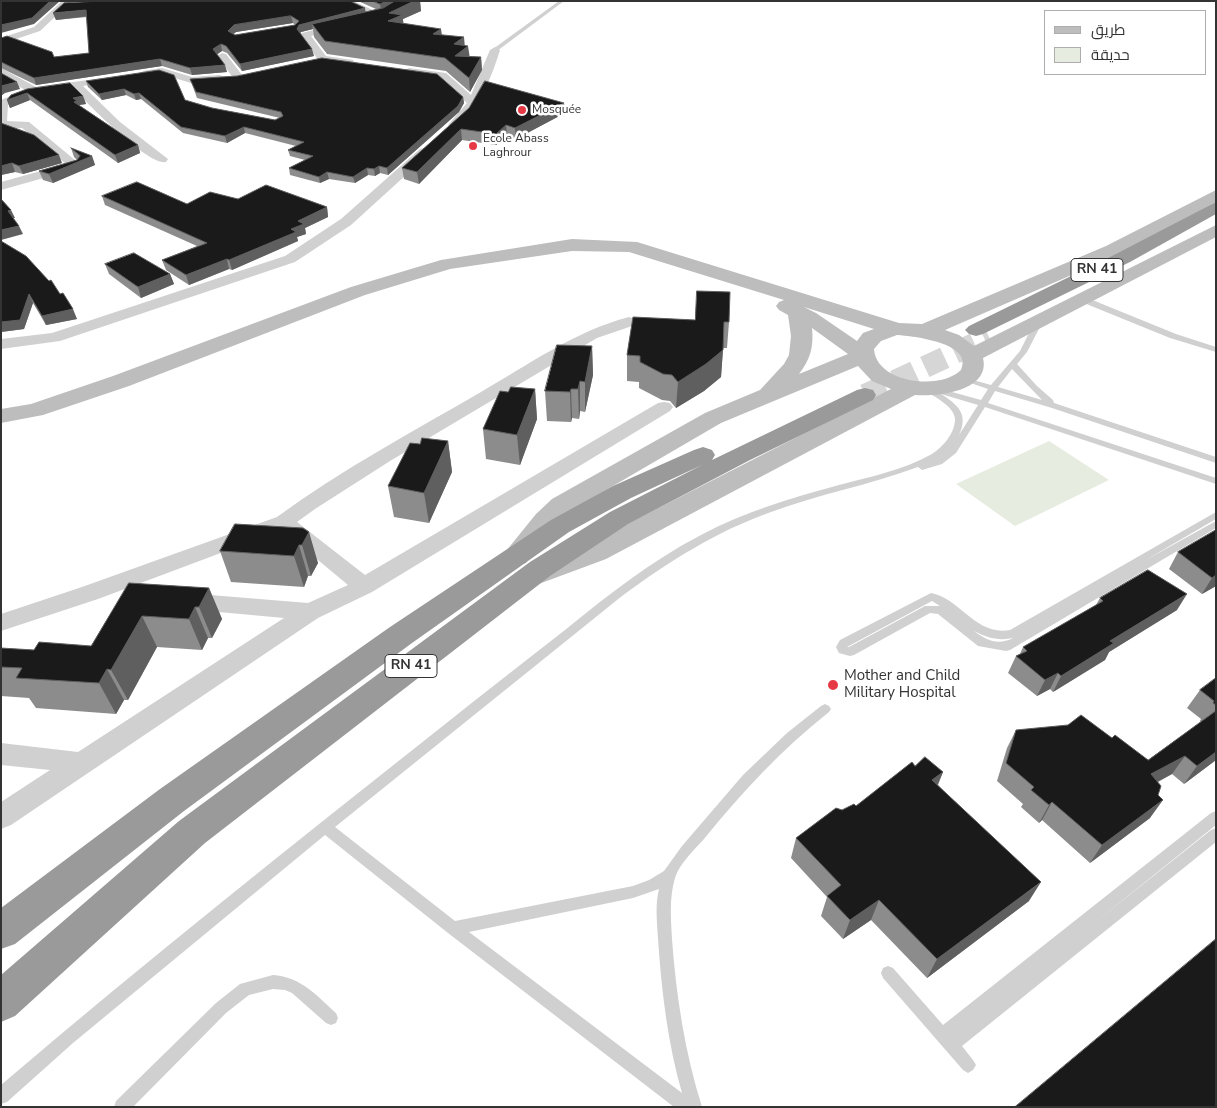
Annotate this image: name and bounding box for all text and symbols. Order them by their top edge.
legend [1044,10,1207,75]
text: طريق [1091,20,1125,40]
text: حديقة [1091,45,1130,65]
place label: Mosquée [532,103,581,117]
marker: Mosquée [516,104,528,116]
place label: Ecole Abass Laghrour [483,132,549,160]
marker: Ecole Abass Laghrour [467,140,479,152]
road number: RN 41 [1071,258,1123,282]
road number: RN 41 [385,654,437,678]
place label: Mother and Child Military Hospital [844,667,960,702]
marker: Mother and Child Military Hospital [826,678,840,692]

